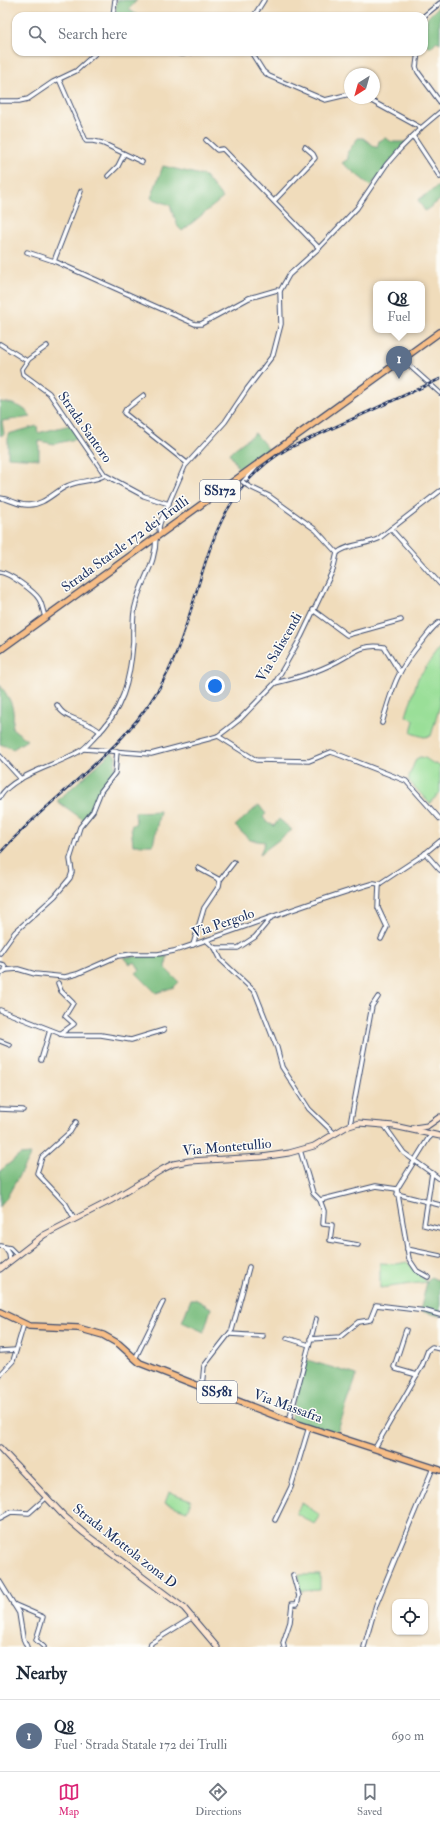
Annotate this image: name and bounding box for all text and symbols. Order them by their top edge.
search box [12,12,428,56]
icon: search [26,23,48,45]
text: Search here [58,25,127,44]
north arrow [344,68,380,104]
popup [373,281,425,333]
text: Q8 [387,290,407,309]
text: Fuel [387,309,411,325]
pin: 1 [386,346,412,379]
street label: Strada Santoro [54,388,116,466]
road number: SS172 [200,480,240,502]
street label: Strada Statale 172 dei Trulli [58,492,192,596]
street label: Via Saliscendi [252,609,306,685]
your location [205,676,225,696]
street label: Via Pergolo [190,904,257,942]
street label: Via Montetullio [182,1135,272,1159]
road number: SS581 [197,1381,237,1403]
street label: Via Massafra [251,1386,325,1426]
street label: Strada Mottola zona D [69,1500,181,1592]
map controls [392,1599,428,1635]
button: locate [392,1599,428,1635]
text: Nearby [16,1663,67,1684]
text: Q8 [54,1718,74,1737]
text: 1 [27,1728,31,1744]
text: 690 m [391,1728,424,1744]
text: Fuel · Strada Statale 172 dei Trulli [54,1737,227,1753]
tab: Map [58,1781,80,1818]
tab: Directions [195,1781,242,1818]
tab: Saved [357,1781,382,1818]

